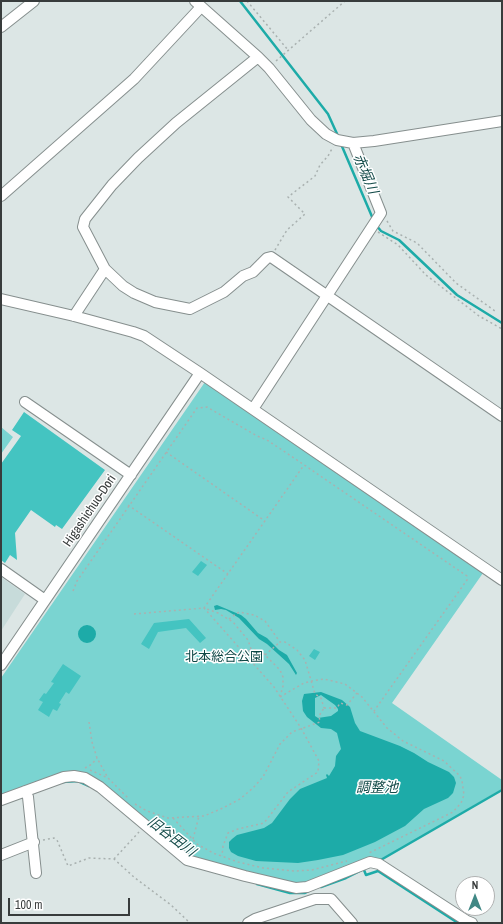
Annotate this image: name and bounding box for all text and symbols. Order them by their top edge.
water label: 赤堀川 [349,151,381,197]
street label: Higashichuo-Dori [60,472,120,550]
park label: 北本総合公園 [185,650,263,666]
water label: 調整池 [356,780,398,796]
water label: 旧谷田川 [144,813,198,861]
north arrow [455,876,495,916]
text: N [472,878,478,892]
scale bar [10,890,132,916]
text: 100 m [15,897,42,913]

